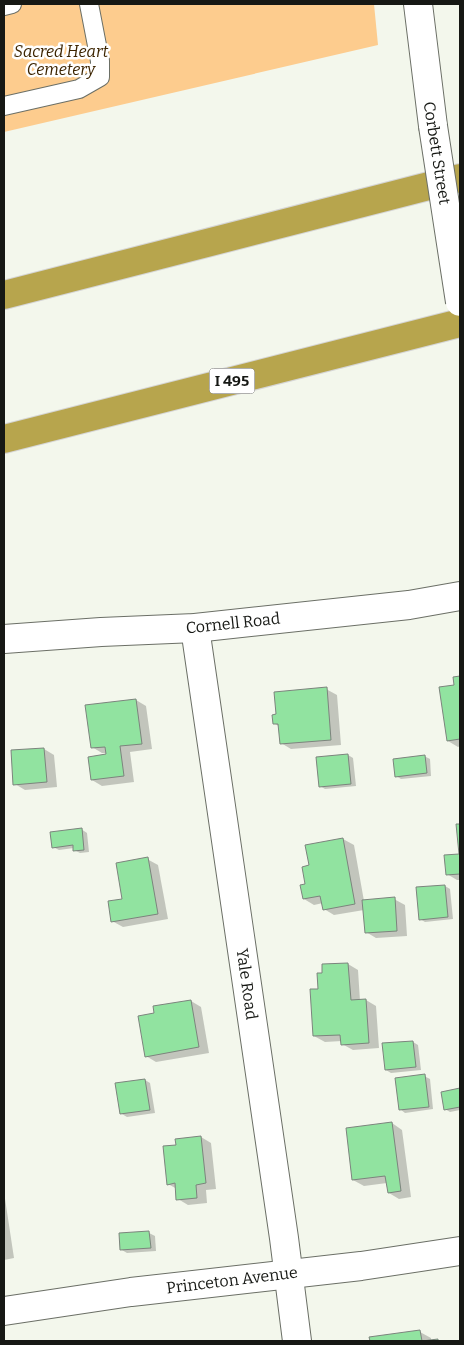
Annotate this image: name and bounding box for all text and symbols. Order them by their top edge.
park label: Sacred Heart Cemetery [14,42,108,79]
street label: Corbett Street [419,100,455,206]
road number: I 495 [210,368,254,394]
street label: Cornell Road [185,609,282,637]
street label: Yale Road [233,947,261,1021]
street label: Princeton Avenue [165,1263,299,1297]

